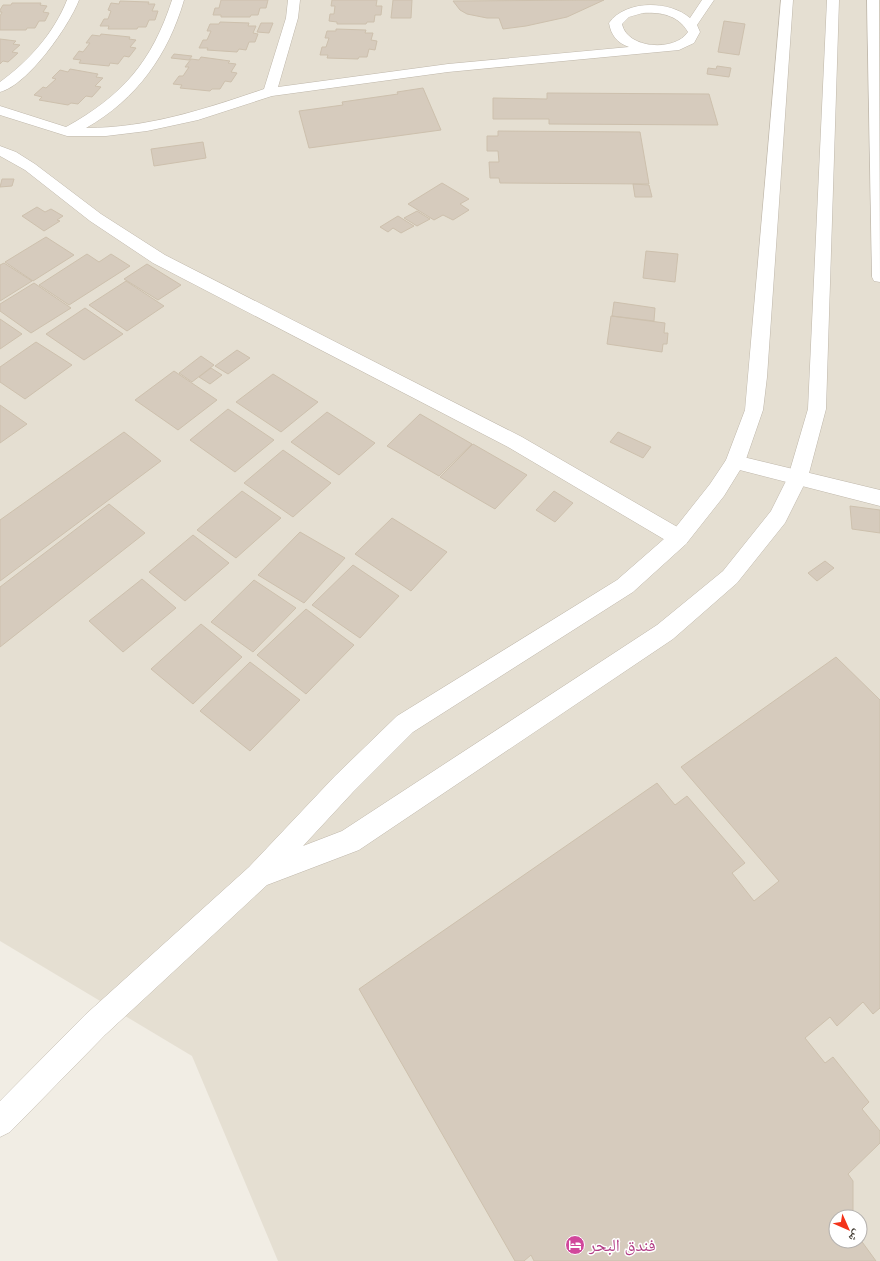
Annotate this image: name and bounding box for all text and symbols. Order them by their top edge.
north arrow [828,1209,868,1249]
text: ش [845,1226,864,1245]
hotel icon: فندق البحر [564,1234,586,1256]
place label: فندق البحر [588,1234,656,1256]

